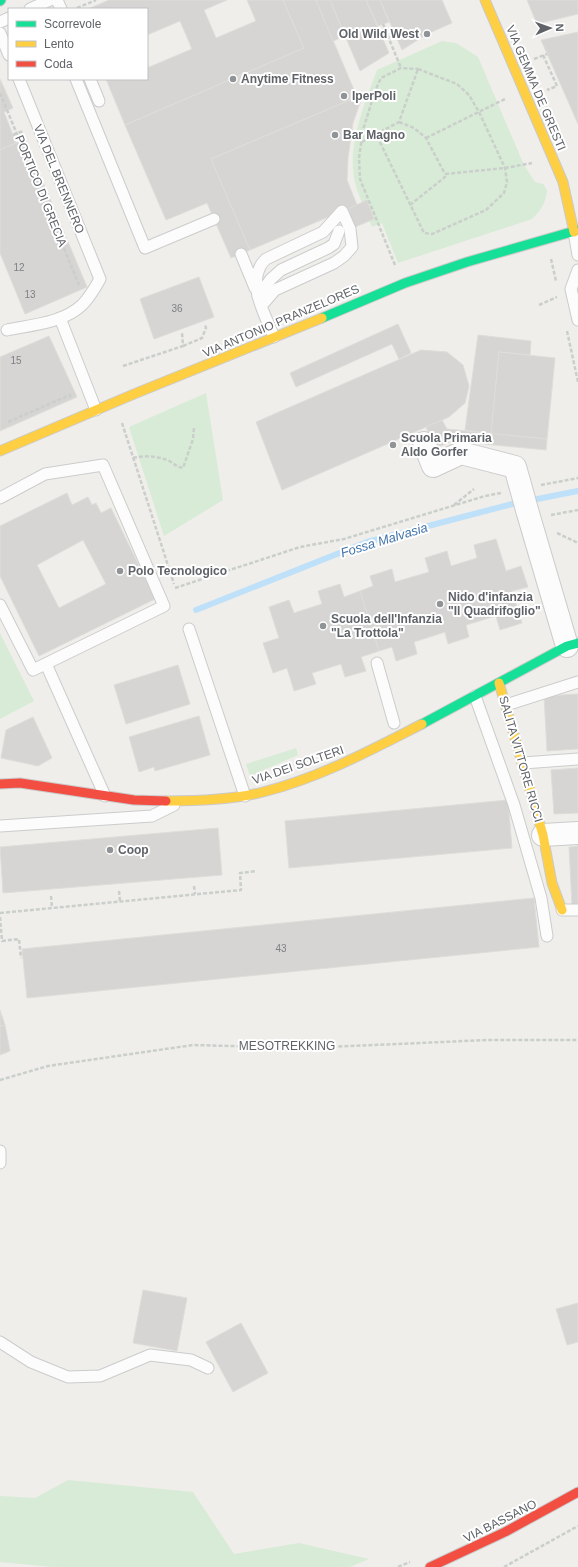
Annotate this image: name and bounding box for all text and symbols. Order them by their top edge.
legend [8,8,148,80]
north arrow [530,8,570,48]
text: Scorrevole [44,17,102,31]
street label: VIA GEMMA DE GRESTI [503,23,569,153]
text: N [554,23,566,32]
place label: Old Wild West [339,27,419,41]
marker: Old Wild West [422,29,432,39]
text: Lento [44,37,74,51]
text: Coda [44,57,73,71]
place label: Anytime Fitness [241,72,334,86]
marker: Anytime Fitness [228,74,238,84]
place label: IperPoli [352,89,396,103]
marker: IperPoli [339,91,349,101]
street label: VIA DEL BRENNERO [31,122,87,236]
place label: Bar Magno [343,128,405,142]
marker: Bar Magno [330,130,340,140]
street label: PORTICO DI GRECIA [12,133,70,249]
house number: 12 [13,262,25,273]
street label: VIA ANTONIO PRANZELORES [201,282,361,360]
house number: 13 [24,289,36,300]
house number: 36 [171,303,183,314]
house number: 15 [10,355,22,366]
place label: Scuola Primaria Aldo Gorfer [401,431,492,459]
marker: Scuola Primaria Aldo Gorfer [388,440,398,450]
water label: Fossa Malvasia [339,520,429,560]
place label: Polo Tecnologico [128,564,227,578]
marker: Polo Tecnologico [115,566,125,576]
place label: Nido d'infanzia "Il Quadrifoglio" [448,590,541,618]
marker: Nido d'infanzia "Il Quadrifoglio" [435,599,445,609]
place label: Scuola dell'Infanzia "La Trottola" [331,612,442,640]
marker: Scuola dell'Infanzia "La Trottola" [318,621,328,631]
street label: SALITA VITTORE RICCI [496,694,546,824]
street label: VIA DEI SOLTERI [250,743,346,787]
place label: Coop [118,843,149,857]
marker: Coop [105,845,115,855]
house number: 43 [275,943,287,954]
street label: MESOTREKKING [239,1039,335,1053]
street label: VIA BASSANO [461,1497,539,1545]

